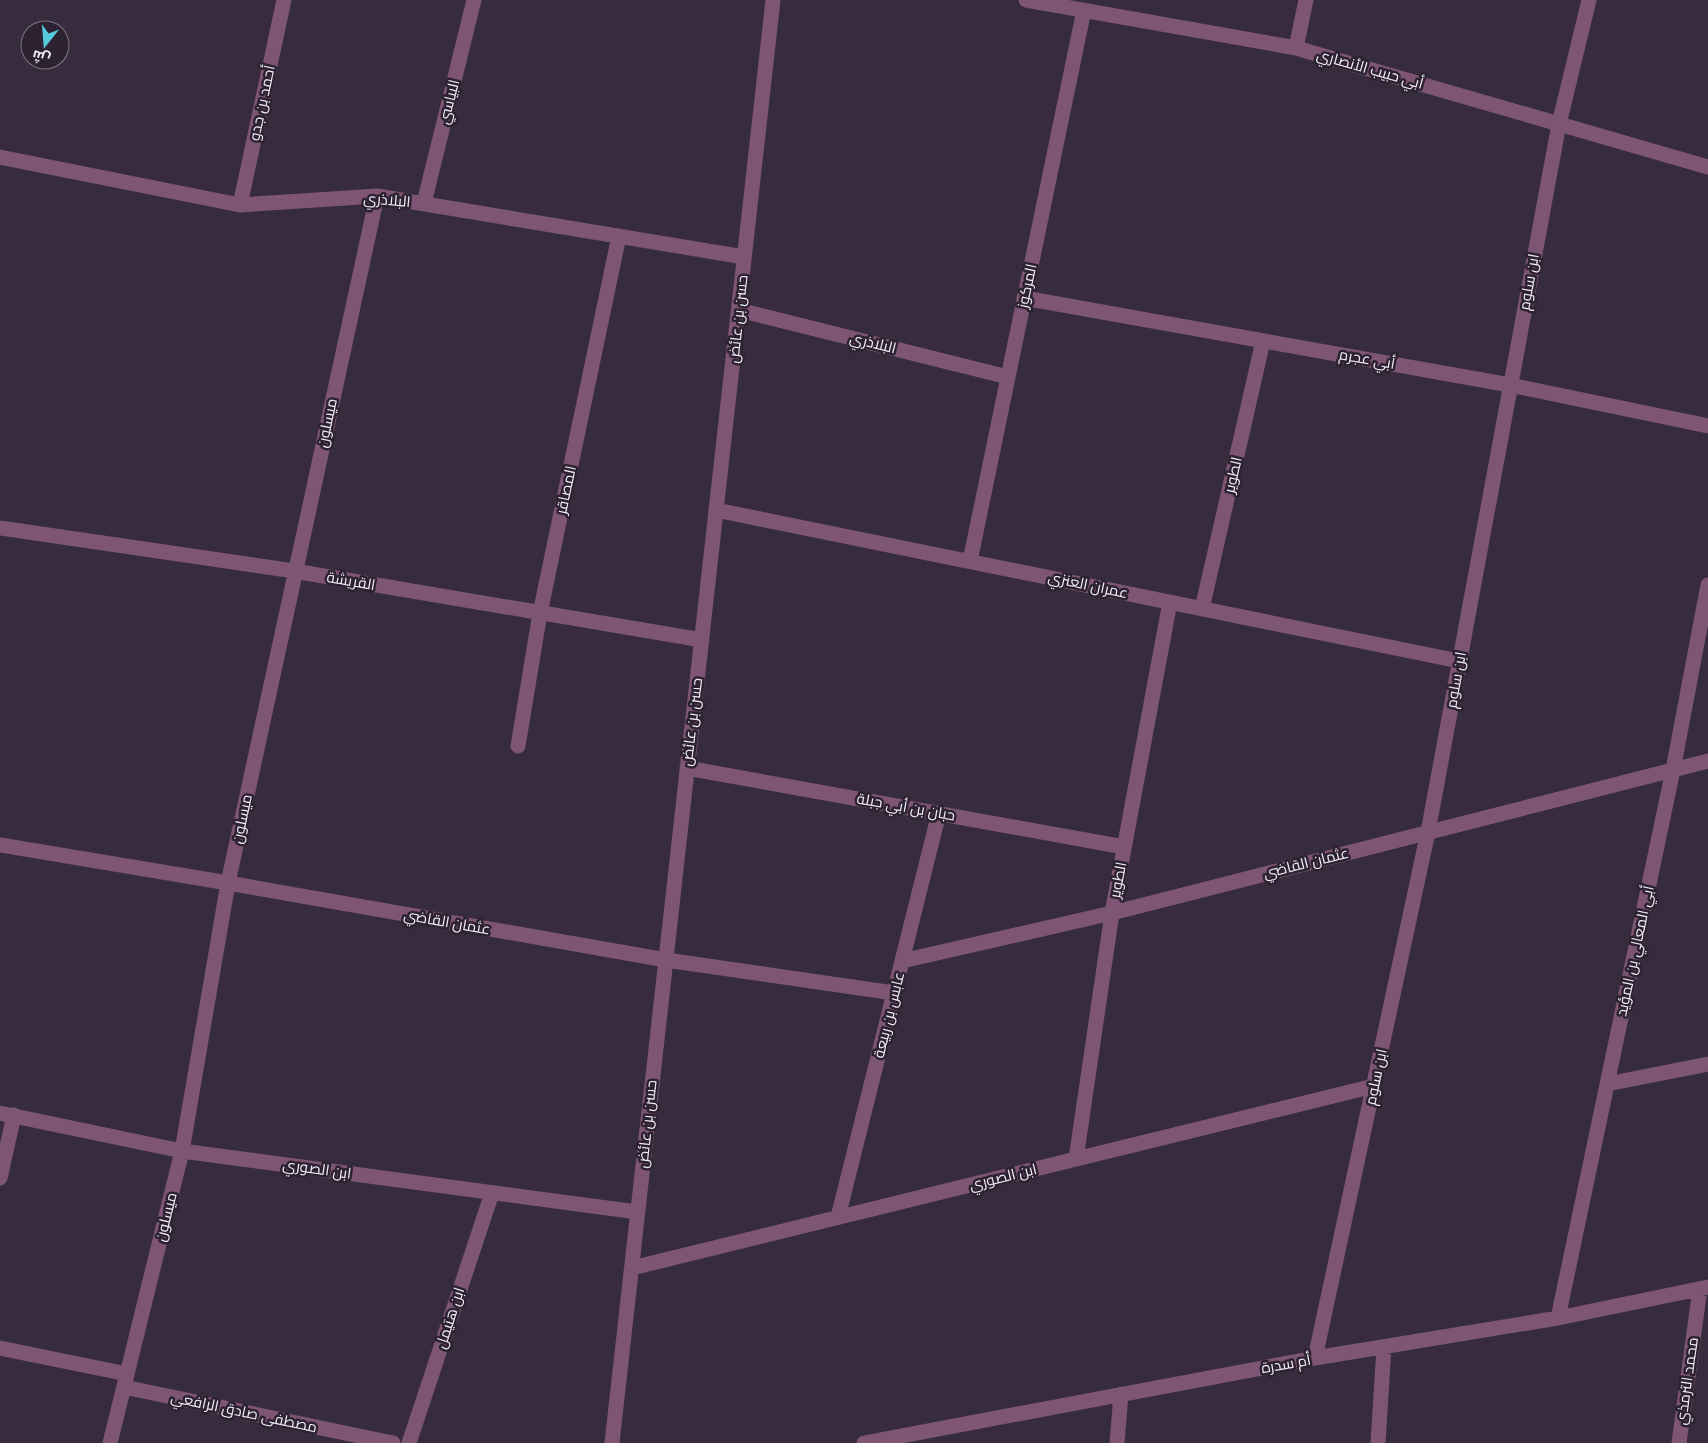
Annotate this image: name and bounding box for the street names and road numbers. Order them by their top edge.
street label: أبي حبيب الأنصاري [1314,44,1426,96]
street label: أحمد بن جدو [244,63,280,143]
street label: البياسي [435,78,466,127]
street label: البلاذري [362,189,411,214]
street label: ابن سلوم [1515,252,1544,312]
street label: المركوز [1013,262,1040,311]
street label: حسن بن عائض [724,274,753,364]
street label: البلاذري [847,329,898,360]
street label: أبي عجرم [1337,344,1397,376]
street label: ميسلون [313,397,342,450]
street label: الطوير [1220,455,1246,496]
street label: المصاقر [552,464,580,517]
street label: القريشة [325,568,377,594]
street label: عمران العنزي [1046,568,1130,605]
street label: ابن سلوم [1442,650,1471,710]
street label: حسن بن عائض [678,677,707,767]
street label: حبان بن أبي جبلة [855,789,957,827]
street label: ميسلون [228,793,257,846]
street label: عثمان القاضي [1261,844,1351,885]
street label: الطوير [1105,860,1130,901]
street label: أبي المعالي بن المؤيد [1611,884,1661,1019]
street label: عثمان القاضي [402,906,492,941]
street label: عابس بن ربيعة [870,970,909,1060]
street label: ابن سلوم [1361,1047,1392,1107]
street label: حسن بن عائض [633,1079,662,1169]
street label: ابن الصوري [281,1155,352,1186]
street label: ابن الصوري [967,1160,1039,1197]
street label: ميسلون [151,1190,182,1244]
street label: ابن هتيمل [432,1285,469,1351]
street label: محمد الترمذي [1672,1336,1705,1427]
street label: أم سدرة [1260,1350,1312,1378]
street label: مصطفى صادق الرافعي [169,1388,319,1439]

